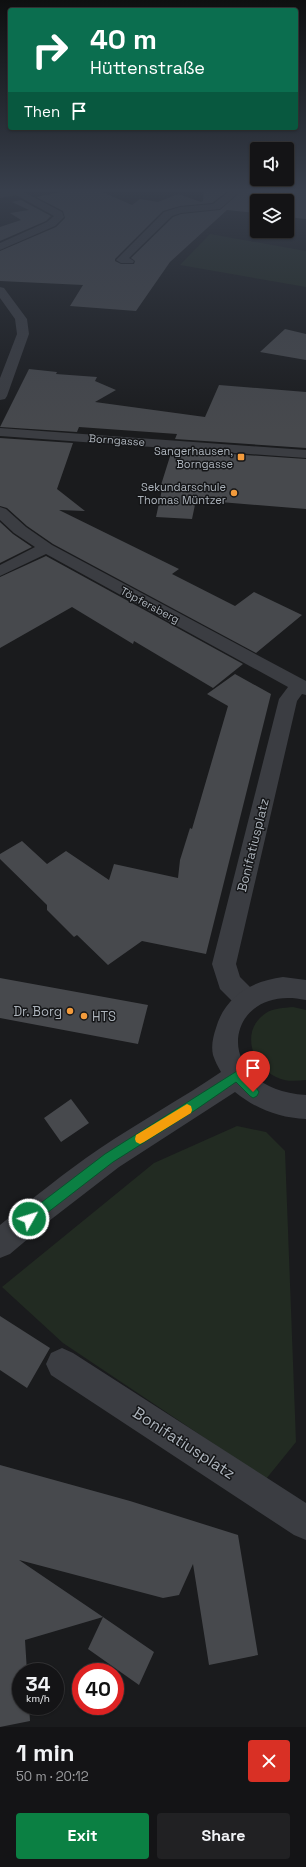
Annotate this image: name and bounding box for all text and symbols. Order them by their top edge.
text: 40 m [90,21,157,57]
icon: right [24,24,76,76]
text: Hüttenstraße [90,56,205,79]
icon: arrive [68,100,90,122]
text: Then [24,102,60,121]
map controls [250,142,294,238]
button: sound [250,142,294,186]
button: layers [250,194,294,238]
street label: Borngasse [88,431,146,449]
place label: Sangerhausen, Borngasse [154,444,233,471]
marker: Sangerhausen, Borngasse [236,452,246,462]
place label: Sekundarschule Thomas Müntzer [138,480,226,507]
marker: Sekundarschule Thomas Müntzer [229,488,239,498]
street label: Töpfersberg [118,584,182,626]
street label: Bonifatiusplatz [233,796,273,894]
place label: Dr. Borg [13,1003,62,1020]
marker: Dr. Borg [65,1006,75,1016]
place label: HTS [92,1008,116,1025]
marker: HTS [79,1011,89,1021]
pin [236,1051,270,1092]
icon: arrive [242,1057,264,1079]
position arrow [8,1198,50,1240]
street label: Bonifatiusplatz [129,1402,239,1484]
speed limit sign: 40 [72,1663,124,1715]
text: 34 [26,1671,50,1697]
text: km/h [26,1692,50,1705]
text: 1 min [16,1737,75,1768]
button: close [248,1740,290,1782]
text: 50 m · 20:12 [16,1768,89,1785]
button: Exit [16,1813,149,1859]
button: Share [157,1813,290,1859]

